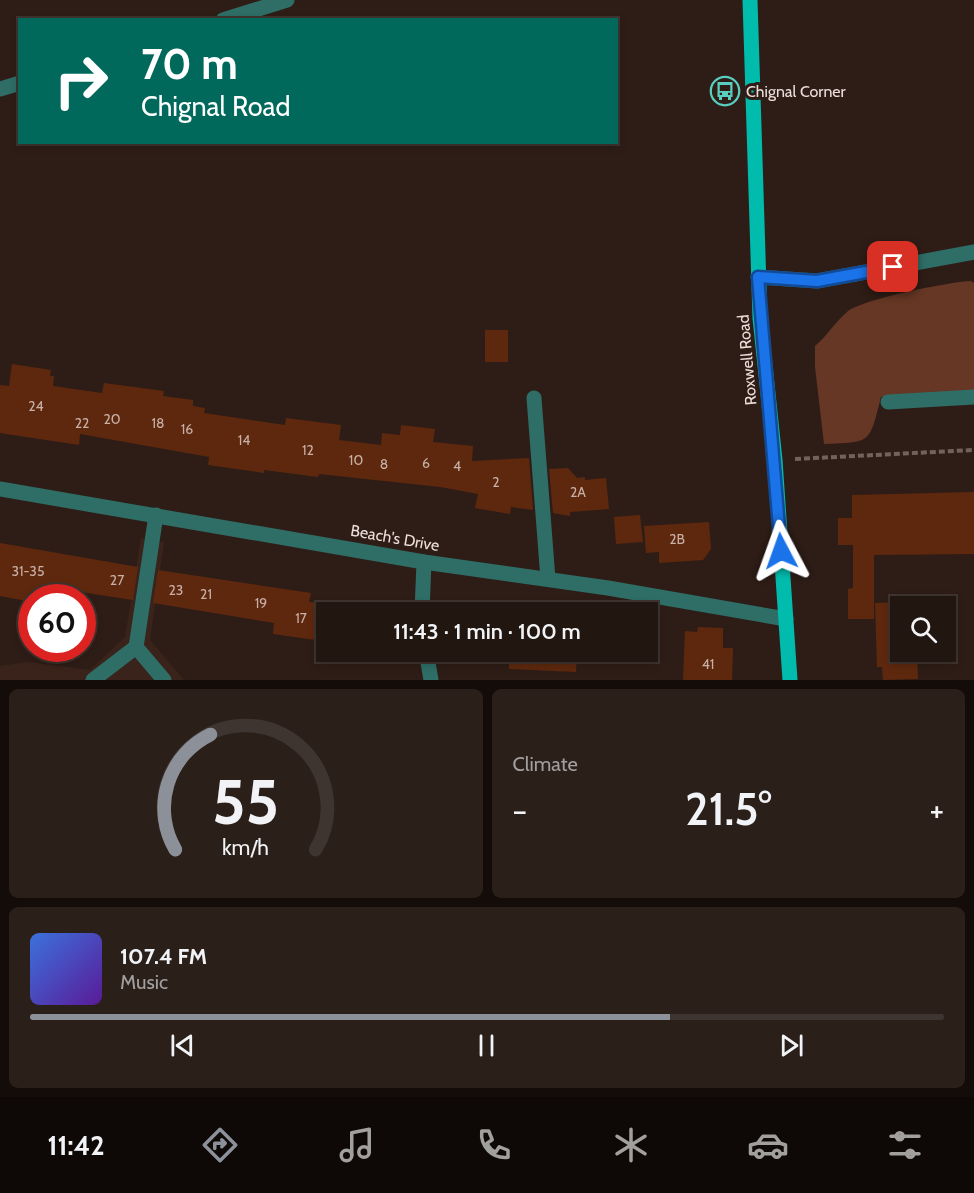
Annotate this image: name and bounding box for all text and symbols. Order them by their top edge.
text: 70 m [141,38,238,90]
icon: right [42,42,120,120]
bus stop icon: Chignal Corner [709,75,741,107]
place label: Chignal Corner [746,82,847,101]
text: Chignal Road [141,90,291,123]
pin [867,241,918,292]
icon: arrive [876,250,909,283]
street label: Roxwell Road [734,314,760,406]
house number: 24 [28,397,44,415]
house number: 20 [103,410,121,428]
house number: 22 [75,414,89,432]
house number: 18 [151,414,165,432]
house number: 16 [181,420,193,438]
house number: 14 [238,431,250,449]
house number: 12 [302,441,314,459]
house number: 10 [349,451,363,469]
house number: 6 [422,454,430,472]
house number: 8 [380,455,388,473]
house number: 4 [453,457,461,475]
house number: 2 [492,473,500,491]
house number: 2A [570,483,586,501]
position arrow [749,519,813,583]
street label: Beach's Drive [349,521,441,555]
house number: 2B [669,530,685,548]
house number: 31-35 [11,562,45,580]
house number: 27 [110,571,124,589]
house number: 23 [169,581,183,599]
speed limit sign: 60 [18,584,96,662]
house number: 21 [200,585,212,603]
house number: 19 [255,594,267,612]
map controls [890,596,956,662]
button: search [890,596,956,662]
house number: 17 [295,609,307,627]
text: 11:43 · 1 min · 100 m [393,618,581,645]
house number: 41 [702,655,714,673]
text: Climate [513,752,578,776]
text: 55 [212,764,279,840]
text: 21.5° [685,782,772,836]
text: − [513,790,527,830]
text: + [929,790,944,830]
text: km/h [222,835,269,861]
text: 107.4 FM [120,943,207,970]
text: Music [120,970,168,994]
icon: previous [166,1029,199,1062]
icon: pause [470,1029,503,1062]
icon: next [775,1029,808,1062]
icon: directions [199,1124,241,1166]
icon: music [336,1124,378,1166]
icon: phone [473,1124,515,1166]
icon: climate [610,1124,652,1166]
icon: car [747,1124,789,1166]
icon: filters [884,1124,926,1166]
text: 11:42 [48,1129,104,1162]

